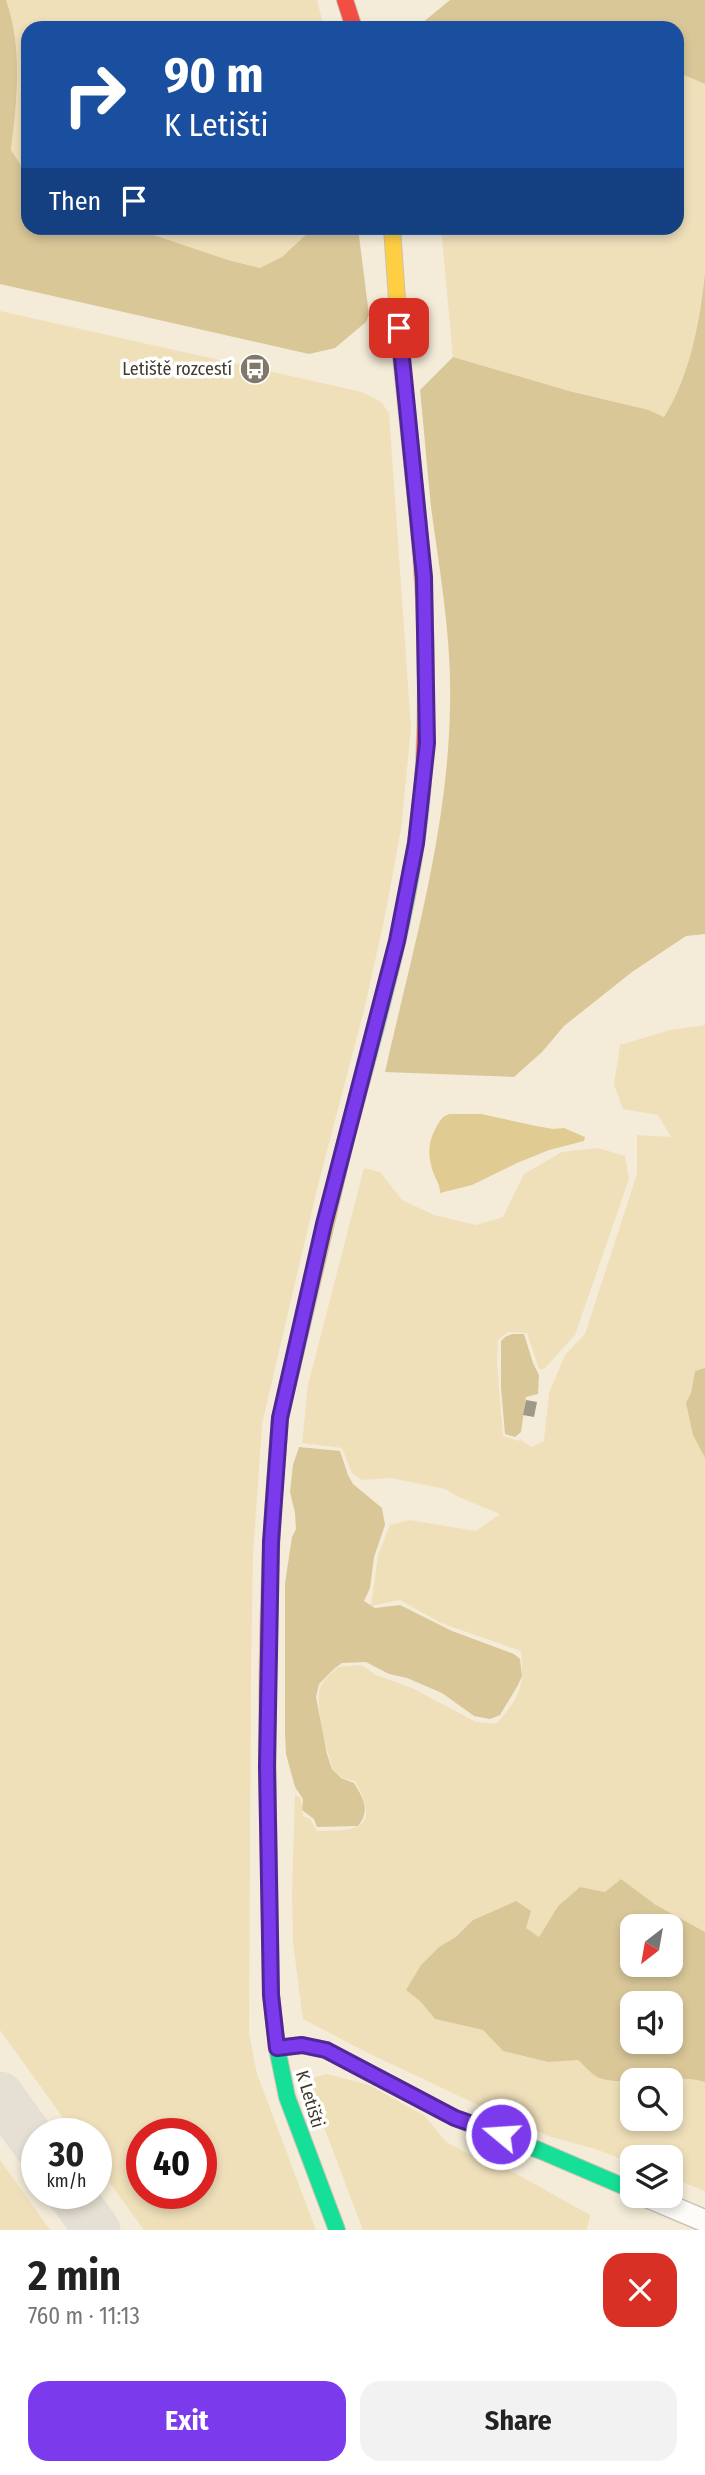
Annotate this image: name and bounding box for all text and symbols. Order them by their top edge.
text: 90 m [164,46,264,105]
icon: right [49,49,140,140]
text: K Letišti [164,106,268,144]
icon: arrive [115,182,153,220]
text: Then [49,186,101,217]
pin [369,298,429,358]
icon: arrive [380,309,418,347]
bus stop icon: Letiště rozcestí [238,352,272,386]
place label: Letiště rozcestí [122,358,232,380]
north arrow [620,1914,682,1978]
map controls [620,1914,683,2208]
button: sound [620,1991,683,2054]
street label: K Letišti [291,2068,329,2130]
button: search [620,2068,683,2131]
position arrow [464,2097,538,2171]
speed limit sign: 40 [126,2118,217,2209]
text: 30 [49,2133,84,2175]
button: layers [620,2145,683,2208]
text: km/h [46,2170,87,2192]
text: 2 min [28,2251,121,2301]
button: close [603,2253,677,2327]
text: 760 m · 11:13 [28,2302,140,2330]
button: Exit [28,2381,346,2461]
button: Share [360,2381,677,2461]

